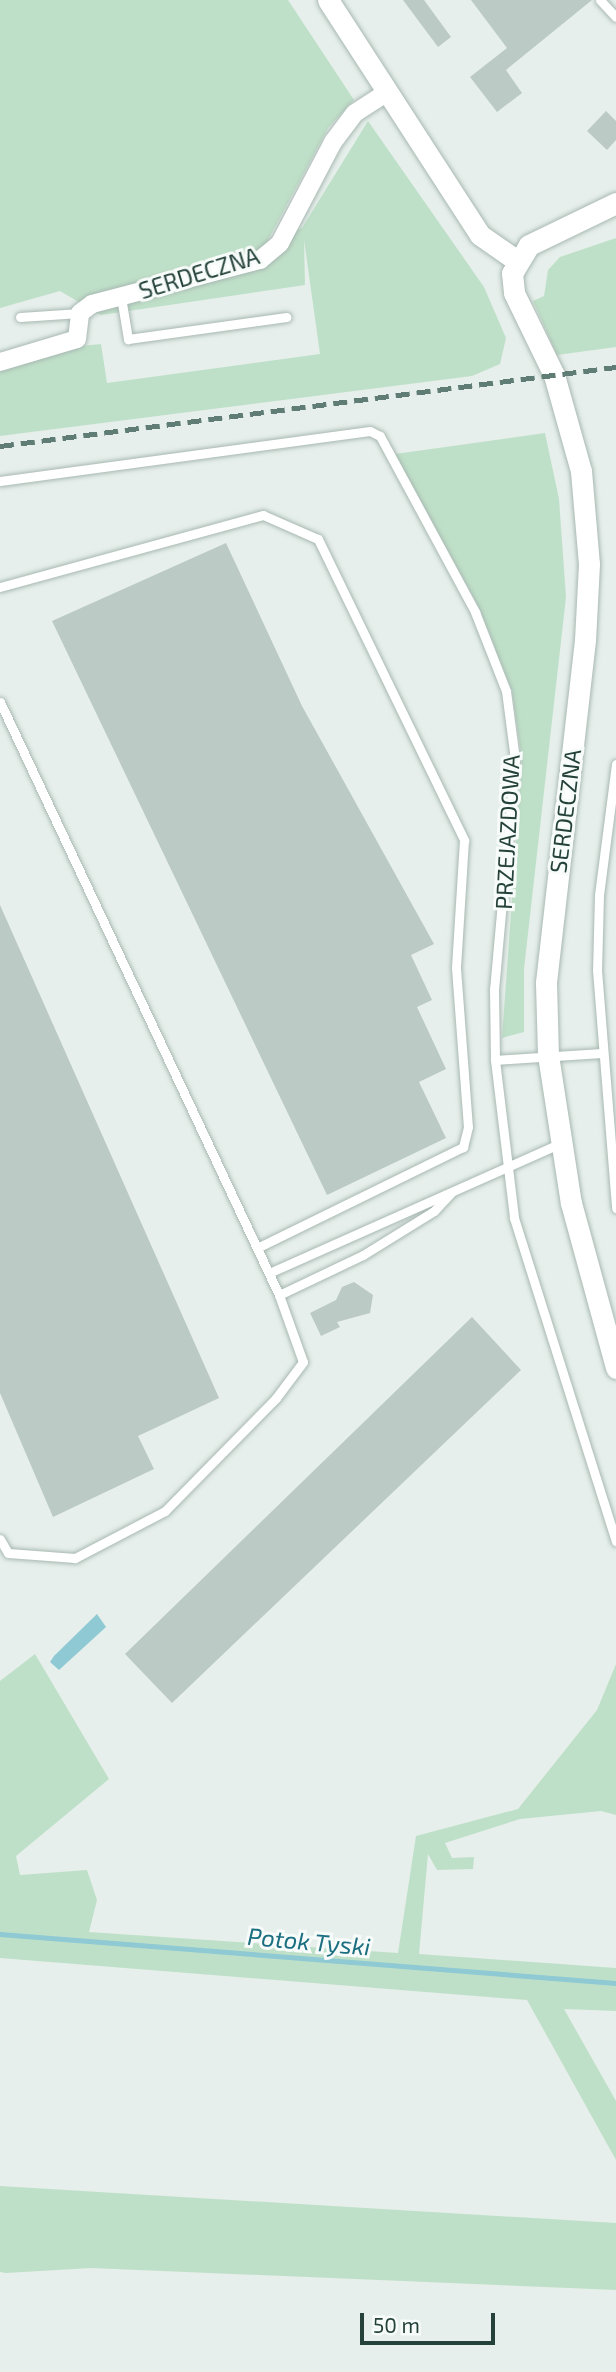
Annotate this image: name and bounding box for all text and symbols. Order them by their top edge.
street label: SERDECZNA [135,242,263,304]
street label: SERDECZNA [544,747,586,875]
street label: PRZEJAZDOWA [489,754,525,910]
water label: Potok Tyski [246,1921,372,1961]
scale bar [364,2298,499,2342]
text: 50 m [373,2312,420,2337]

